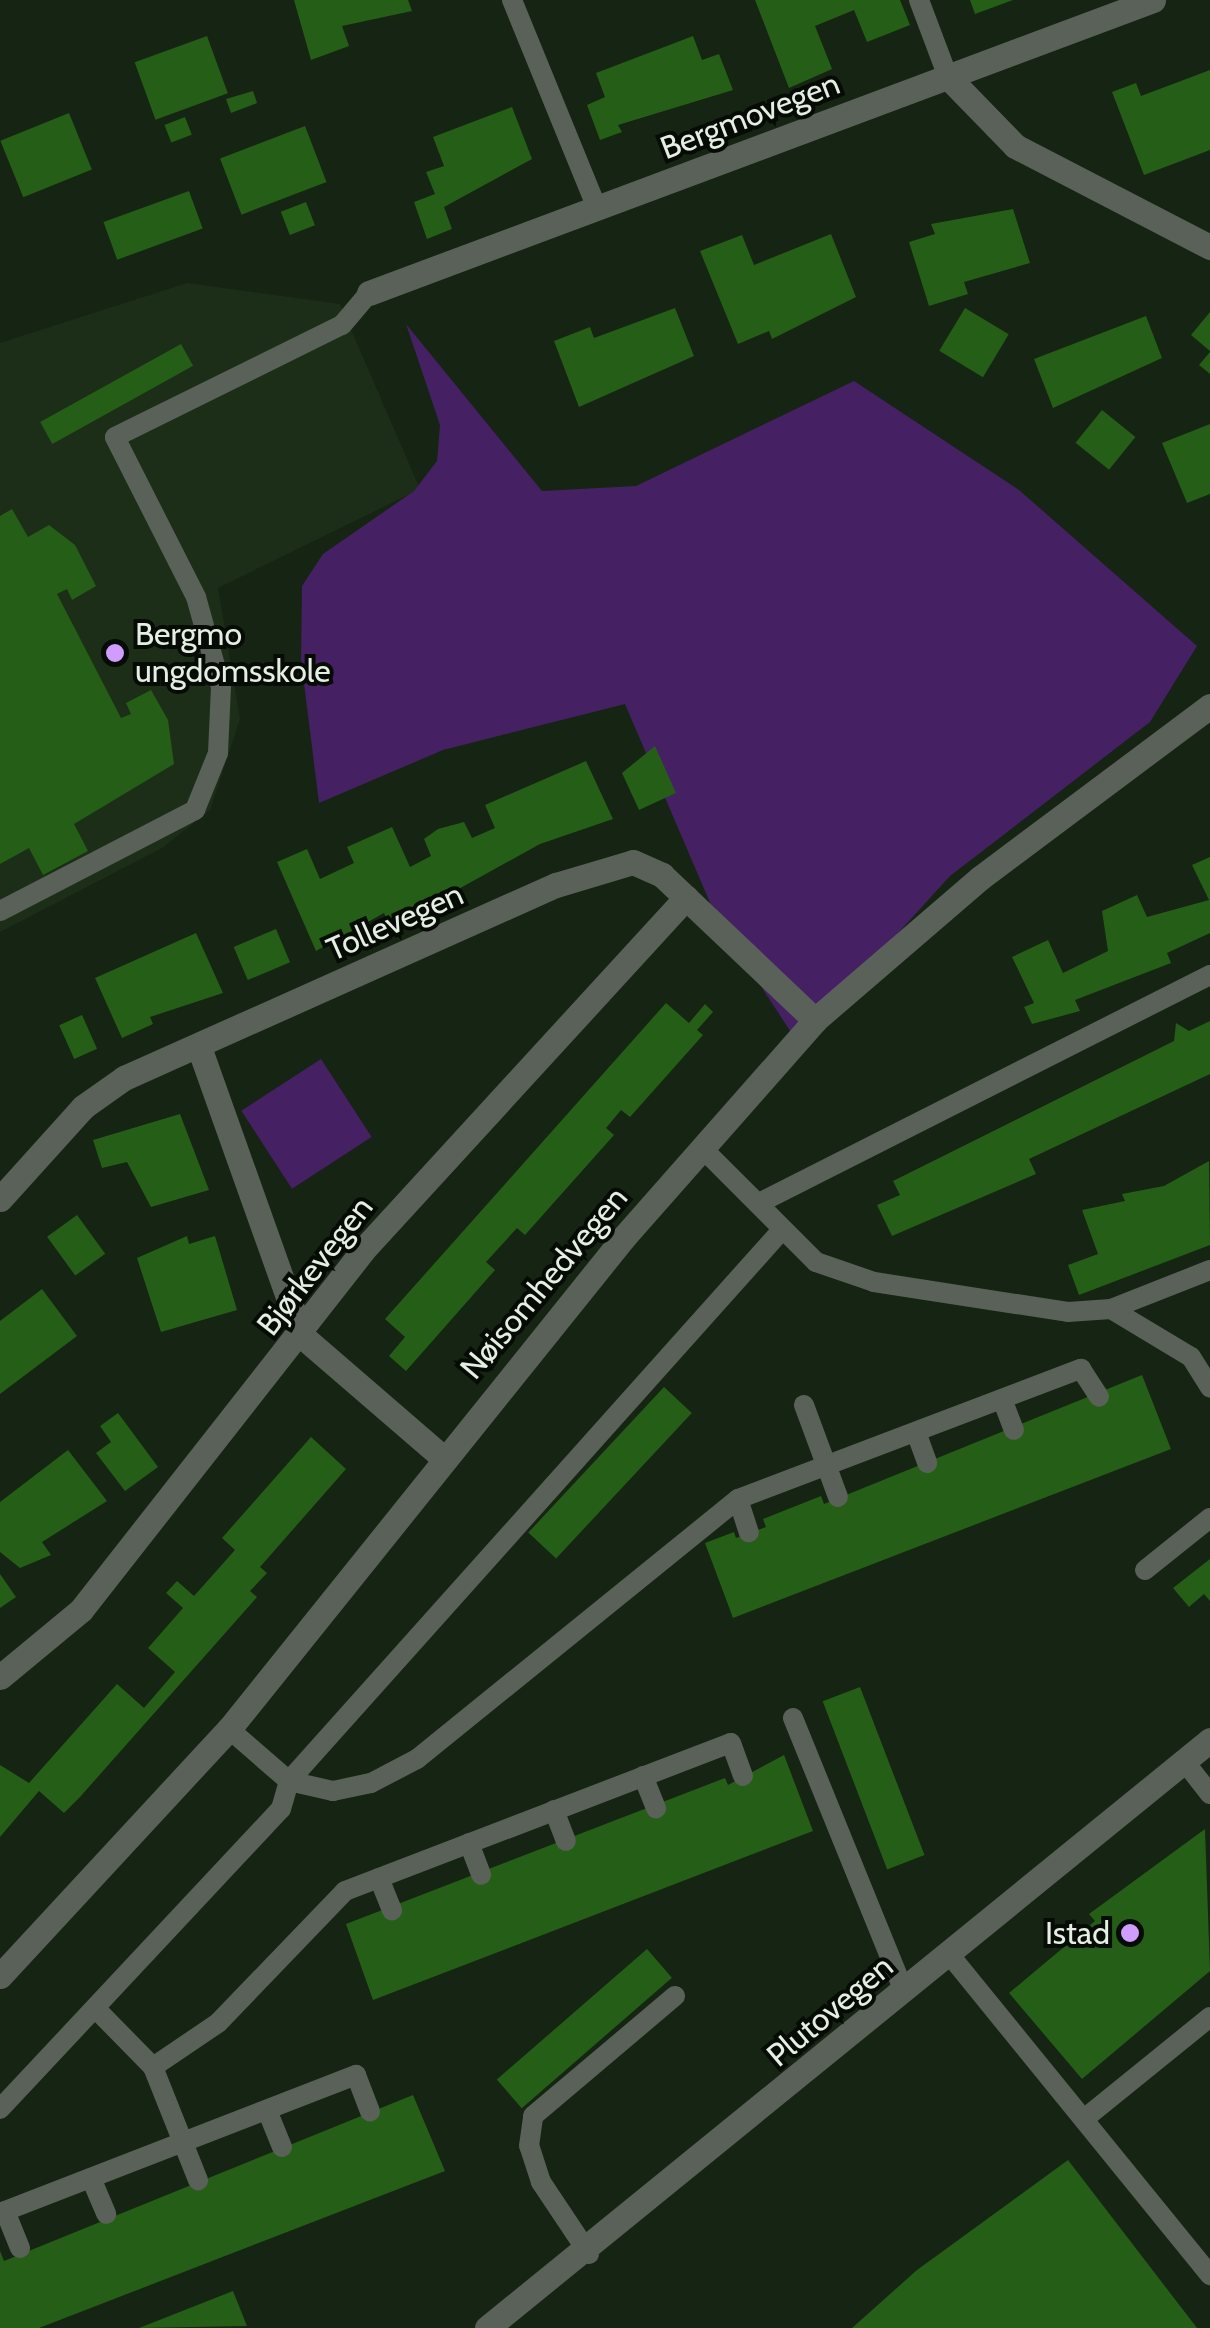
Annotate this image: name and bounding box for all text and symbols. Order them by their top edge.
street label: Bergmovegen [655,64,845,168]
place label: Bergmo ungdomsskole [135,616,331,691]
marker: Bergmo ungdomsskole [104,642,126,664]
street label: Tollevegen [321,875,469,969]
street label: Nøisomhedvegen [453,1179,635,1387]
street label: Bjørkevegen [249,1189,381,1343]
place label: Istad [1045,1914,1110,1952]
marker: Istad [1119,1922,1141,1944]
street label: Plutovegen [759,1947,901,2075]

